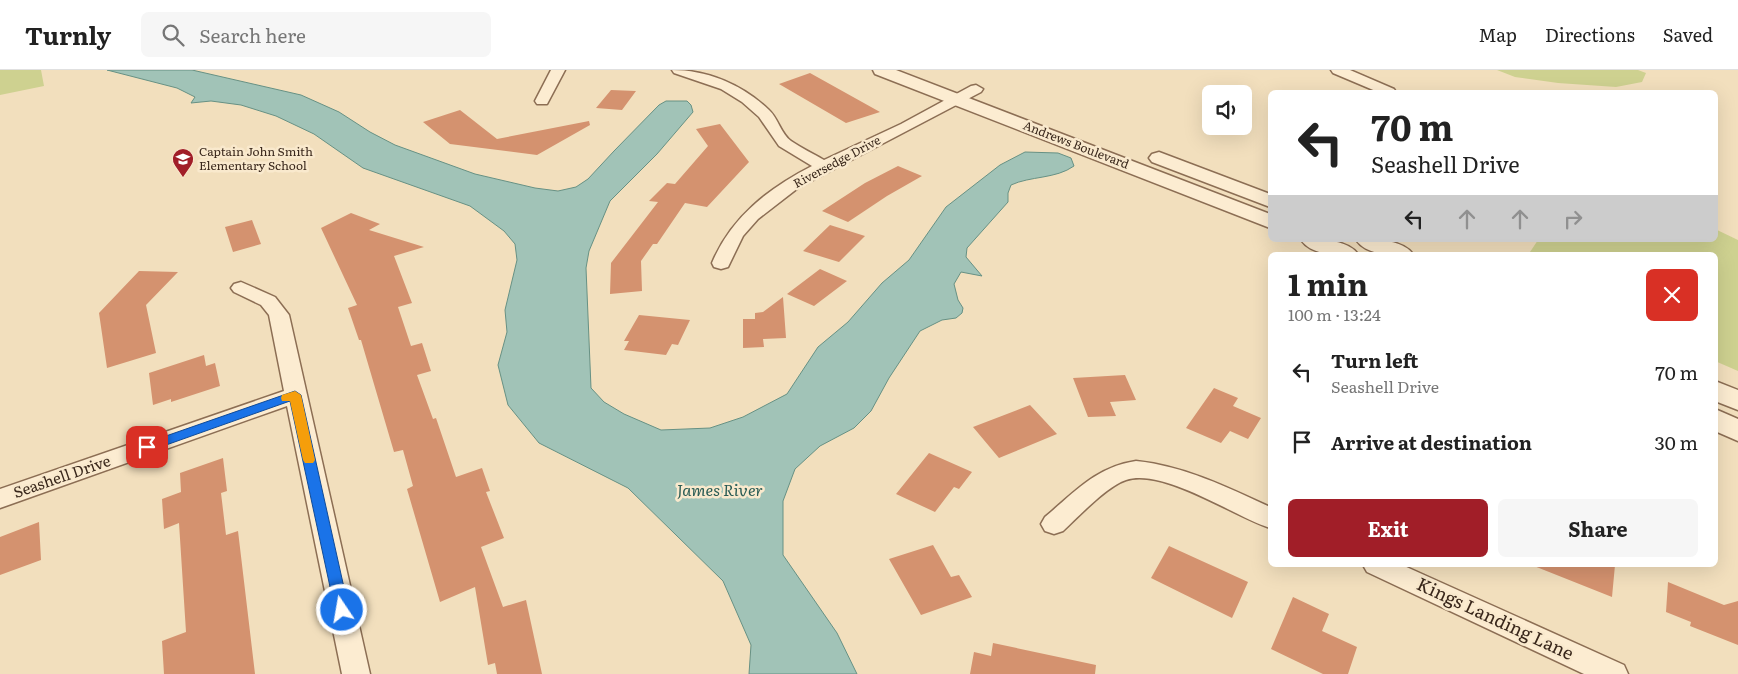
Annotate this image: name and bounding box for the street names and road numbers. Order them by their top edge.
street label: Andrews Boulevard [1021,116,1133,173]
street label: Riversedge Drive [790,131,883,192]
street label: Seashell Drive [10,448,113,503]
street label: Kings Landing Lane [1413,569,1579,666]

